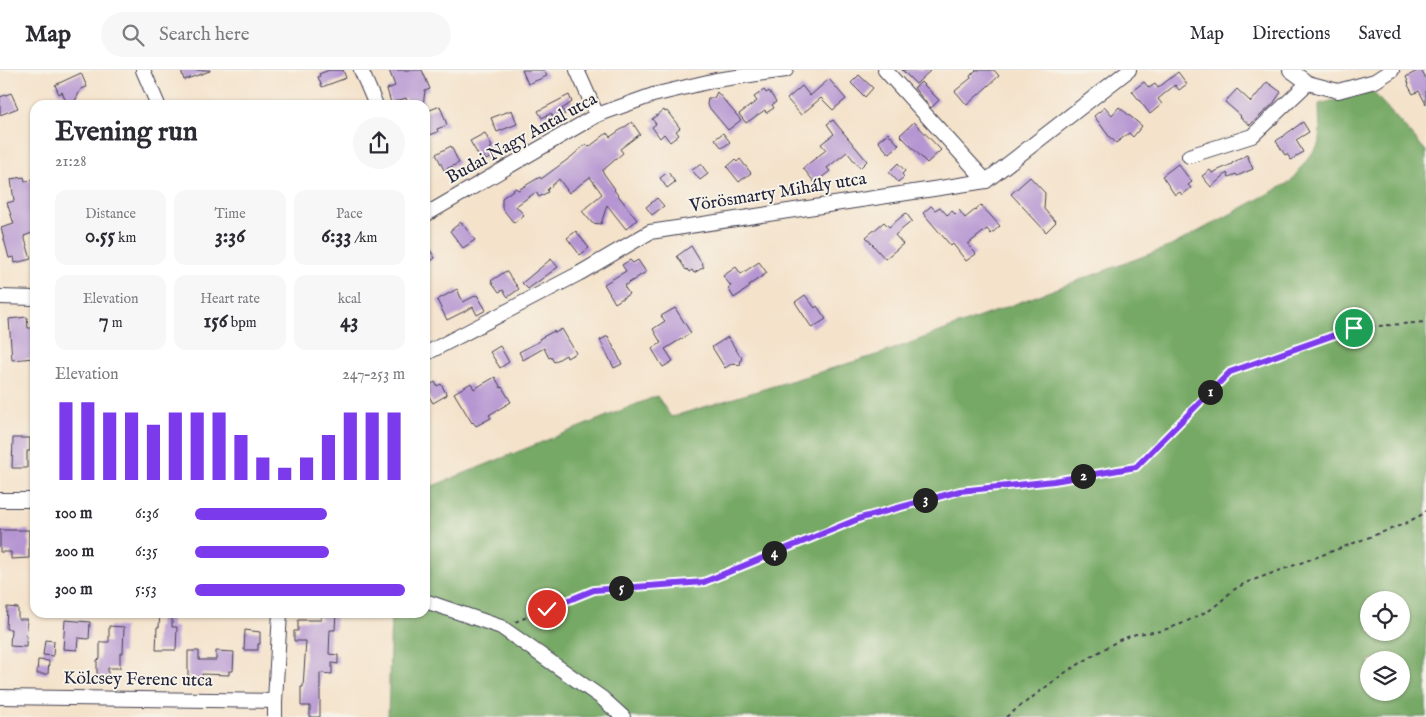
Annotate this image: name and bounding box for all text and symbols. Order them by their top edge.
search box [101,12,451,57]
text: Map [25,19,71,50]
icon: search [119,21,147,49]
text: Search here [159,23,250,47]
text: Map [1190,23,1224,46]
text: Directions [1252,23,1330,46]
text: Saved [1358,23,1401,46]
street label: Budai Nagy Antal utca [443,88,602,190]
text: Evening run [55,115,198,150]
button: share [353,117,405,169]
text: 21:28 [55,152,86,172]
street label: Vörösmarty Mihály utca [687,168,868,218]
text: Distance [85,205,136,223]
text: Time [214,205,246,223]
text: Pace [336,205,363,223]
text: 0.55 [85,223,115,250]
text: 3:36 [215,223,245,250]
text: 6:33 [321,223,351,250]
text: km [115,229,136,247]
text: /km [351,229,377,247]
text: Elevation [83,290,138,308]
text: Heart rate [200,290,260,308]
text: kcal [338,290,361,308]
pin [1333,307,1375,349]
text: 7 [99,308,109,335]
text: 156 [203,308,228,335]
text: 43 [340,308,358,335]
text: m [109,314,123,332]
text: bpm [228,314,257,332]
icon: arrive [1340,314,1368,342]
text: Elevation [55,365,118,385]
text: 247–253 m [342,365,405,385]
pin: 1 [1198,380,1222,404]
text: 1 [1208,383,1213,401]
pin: 2 [1070,464,1096,488]
text: 2 [1080,467,1087,485]
pin: 3 [912,488,938,512]
text: 3 [923,491,928,509]
text: 100 m [55,504,92,524]
text: 6:36 [135,504,159,524]
pin: 4 [762,540,786,566]
text: 200 m [55,542,94,562]
text: 6:35 [135,542,158,562]
text: 4 [771,544,778,562]
pin: 5 [608,576,634,600]
text: 5 [619,579,624,597]
text: 300 m [55,580,93,600]
text: 5:53 [135,580,157,600]
pin [526,588,568,630]
map controls [1360,591,1410,701]
button: locate [1360,591,1410,641]
icon: check [533,595,561,623]
button: layers [1360,651,1410,701]
street label: Kölcsey Ferenc utca [63,667,213,693]

